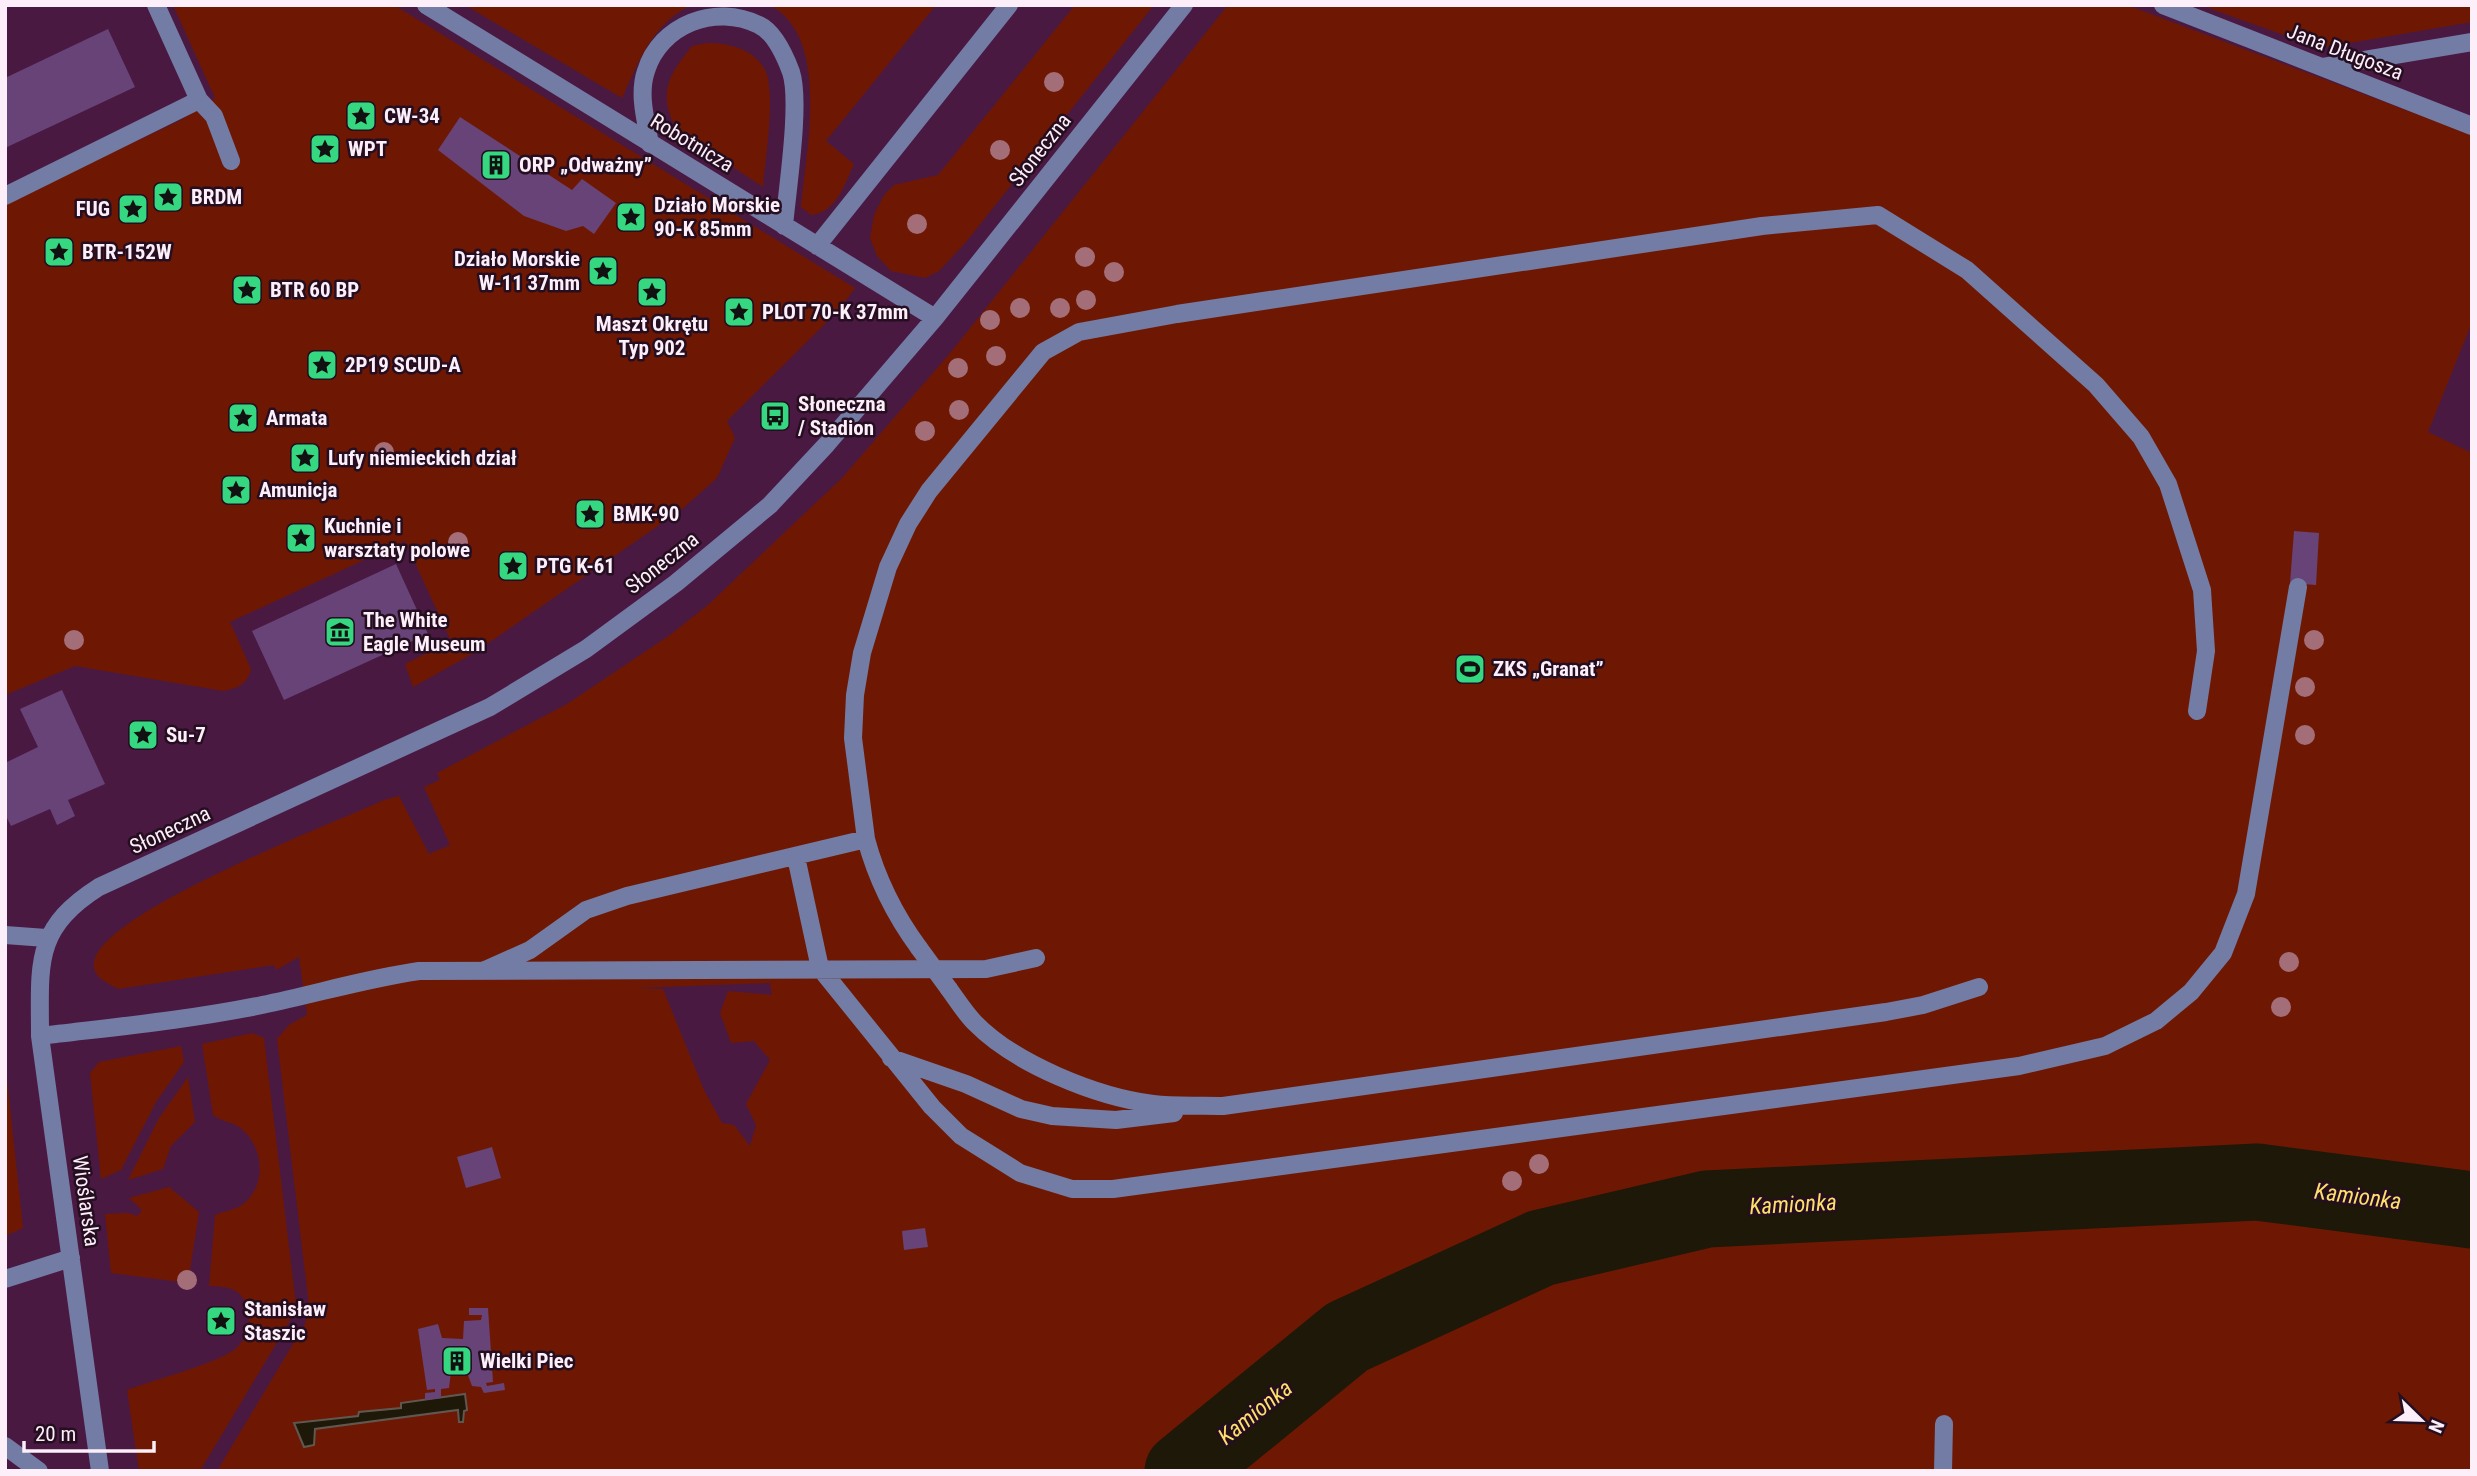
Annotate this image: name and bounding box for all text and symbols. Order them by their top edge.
street label: Jana Długosza [2284,19,2406,85]
place icon: CW-34 [344,99,378,133]
place label: CW-34 [384,104,440,128]
street label: Robotnicza [646,109,738,177]
street label: Słoneczna [1004,109,1076,191]
place icon: WPT [308,132,342,166]
place label: WPT [348,137,387,161]
building icon: ORP „Odważny” [479,148,513,182]
place label: ORP „Odważny” [519,153,652,177]
place icon: BRDM [151,180,185,214]
place label: BRDM [191,185,242,209]
place icon: FUG [116,192,150,226]
place label: Działo Morskie 90-K 85mm [654,193,780,241]
place label: FUG [76,197,110,221]
place icon: Działo Morskie 90-K 85mm [614,200,648,234]
place icon: BTR-152W [42,235,76,269]
place label: BTR-152W [82,240,172,264]
place label: Działo Morskie W-11 37mm [454,247,580,295]
place icon: Działo Morskie W-11 37mm [586,254,620,288]
place icon: BTR 60 BP [230,273,264,307]
place icon: Maszt Okrętu Typ 902 [635,275,669,309]
place label: BTR 60 BP [270,278,359,302]
place icon: PLOT 70-K 37mm [722,295,756,329]
place label: PLOT 70-K 37mm [762,300,908,324]
place label: Maszt Okrętu Typ 902 [596,312,708,360]
place icon: 2P19 SCUD-A [305,348,339,382]
place label: 2P19 SCUD-A [345,353,461,377]
place label: Słoneczna / Stadion [797,392,886,440]
bus stop icon: Słoneczna / Stadion [758,399,792,433]
place icon: Armata [226,401,260,435]
place label: Armata [266,406,327,430]
place icon: Lufy niemieckich dział [288,441,322,475]
place label: Lufy niemieckich dział [328,446,517,470]
place icon: Amunicja [219,473,253,507]
place label: Amunicja [259,478,337,502]
place icon: BMK-90 [573,497,607,531]
place label: BMK-90 [613,502,679,526]
place label: Kuchnie i warsztaty polowe [324,514,470,562]
place icon: Kuchnie i warsztaty polowe [284,521,318,555]
street label: Słoneczna [621,527,703,599]
place icon: PTG K-61 [496,549,530,583]
place label: PTG K-61 [536,554,615,578]
place label: The White Eagle Museum [363,608,486,656]
museum icon: The White Eagle Museum [323,615,357,649]
sports icon: ZKS „Granat” [1453,652,1487,686]
place label: ZKS „Granat” [1493,657,1604,681]
place icon: Su-7 [126,718,160,752]
place label: Su-7 [166,723,206,747]
street label: Słoneczna [126,801,214,859]
street label: Wioślarska [68,1154,104,1248]
water label: Kamionka [2313,1178,2403,1215]
water label: Kamionka [1749,1189,1837,1220]
place label: Stanisław Staszic [244,1297,326,1345]
place icon: Stanisław Staszic [204,1304,238,1338]
building icon: Wielki Piec [440,1344,474,1378]
place label: Wielki Piec [480,1349,574,1373]
water label: Kamionka [1213,1374,1298,1450]
north arrow [2386,1385,2456,1455]
scale bar [24,1410,154,1454]
text: N [2423,1417,2449,1436]
text: 20 m [35,1422,76,1446]

